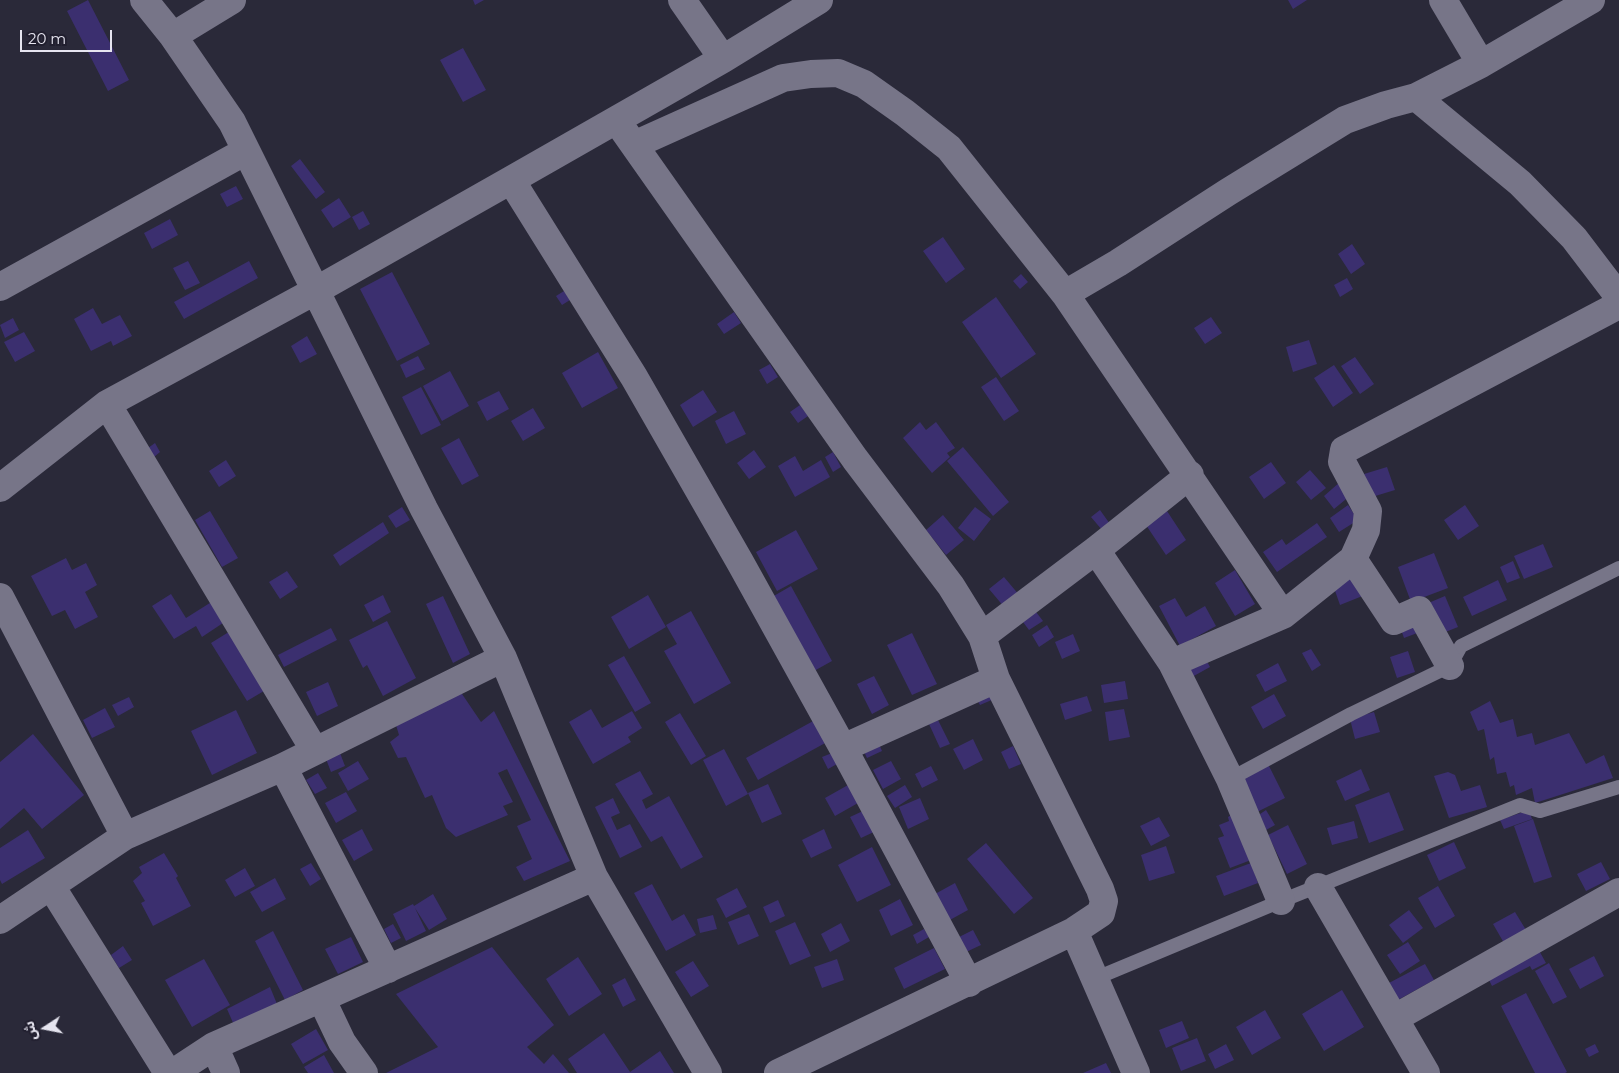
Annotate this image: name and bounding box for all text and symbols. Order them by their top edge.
scale bar [22,20,115,52]
text: 20 m [28,29,66,48]
north arrow [20,1003,70,1053]
text: ش [20,1020,41,1042]

